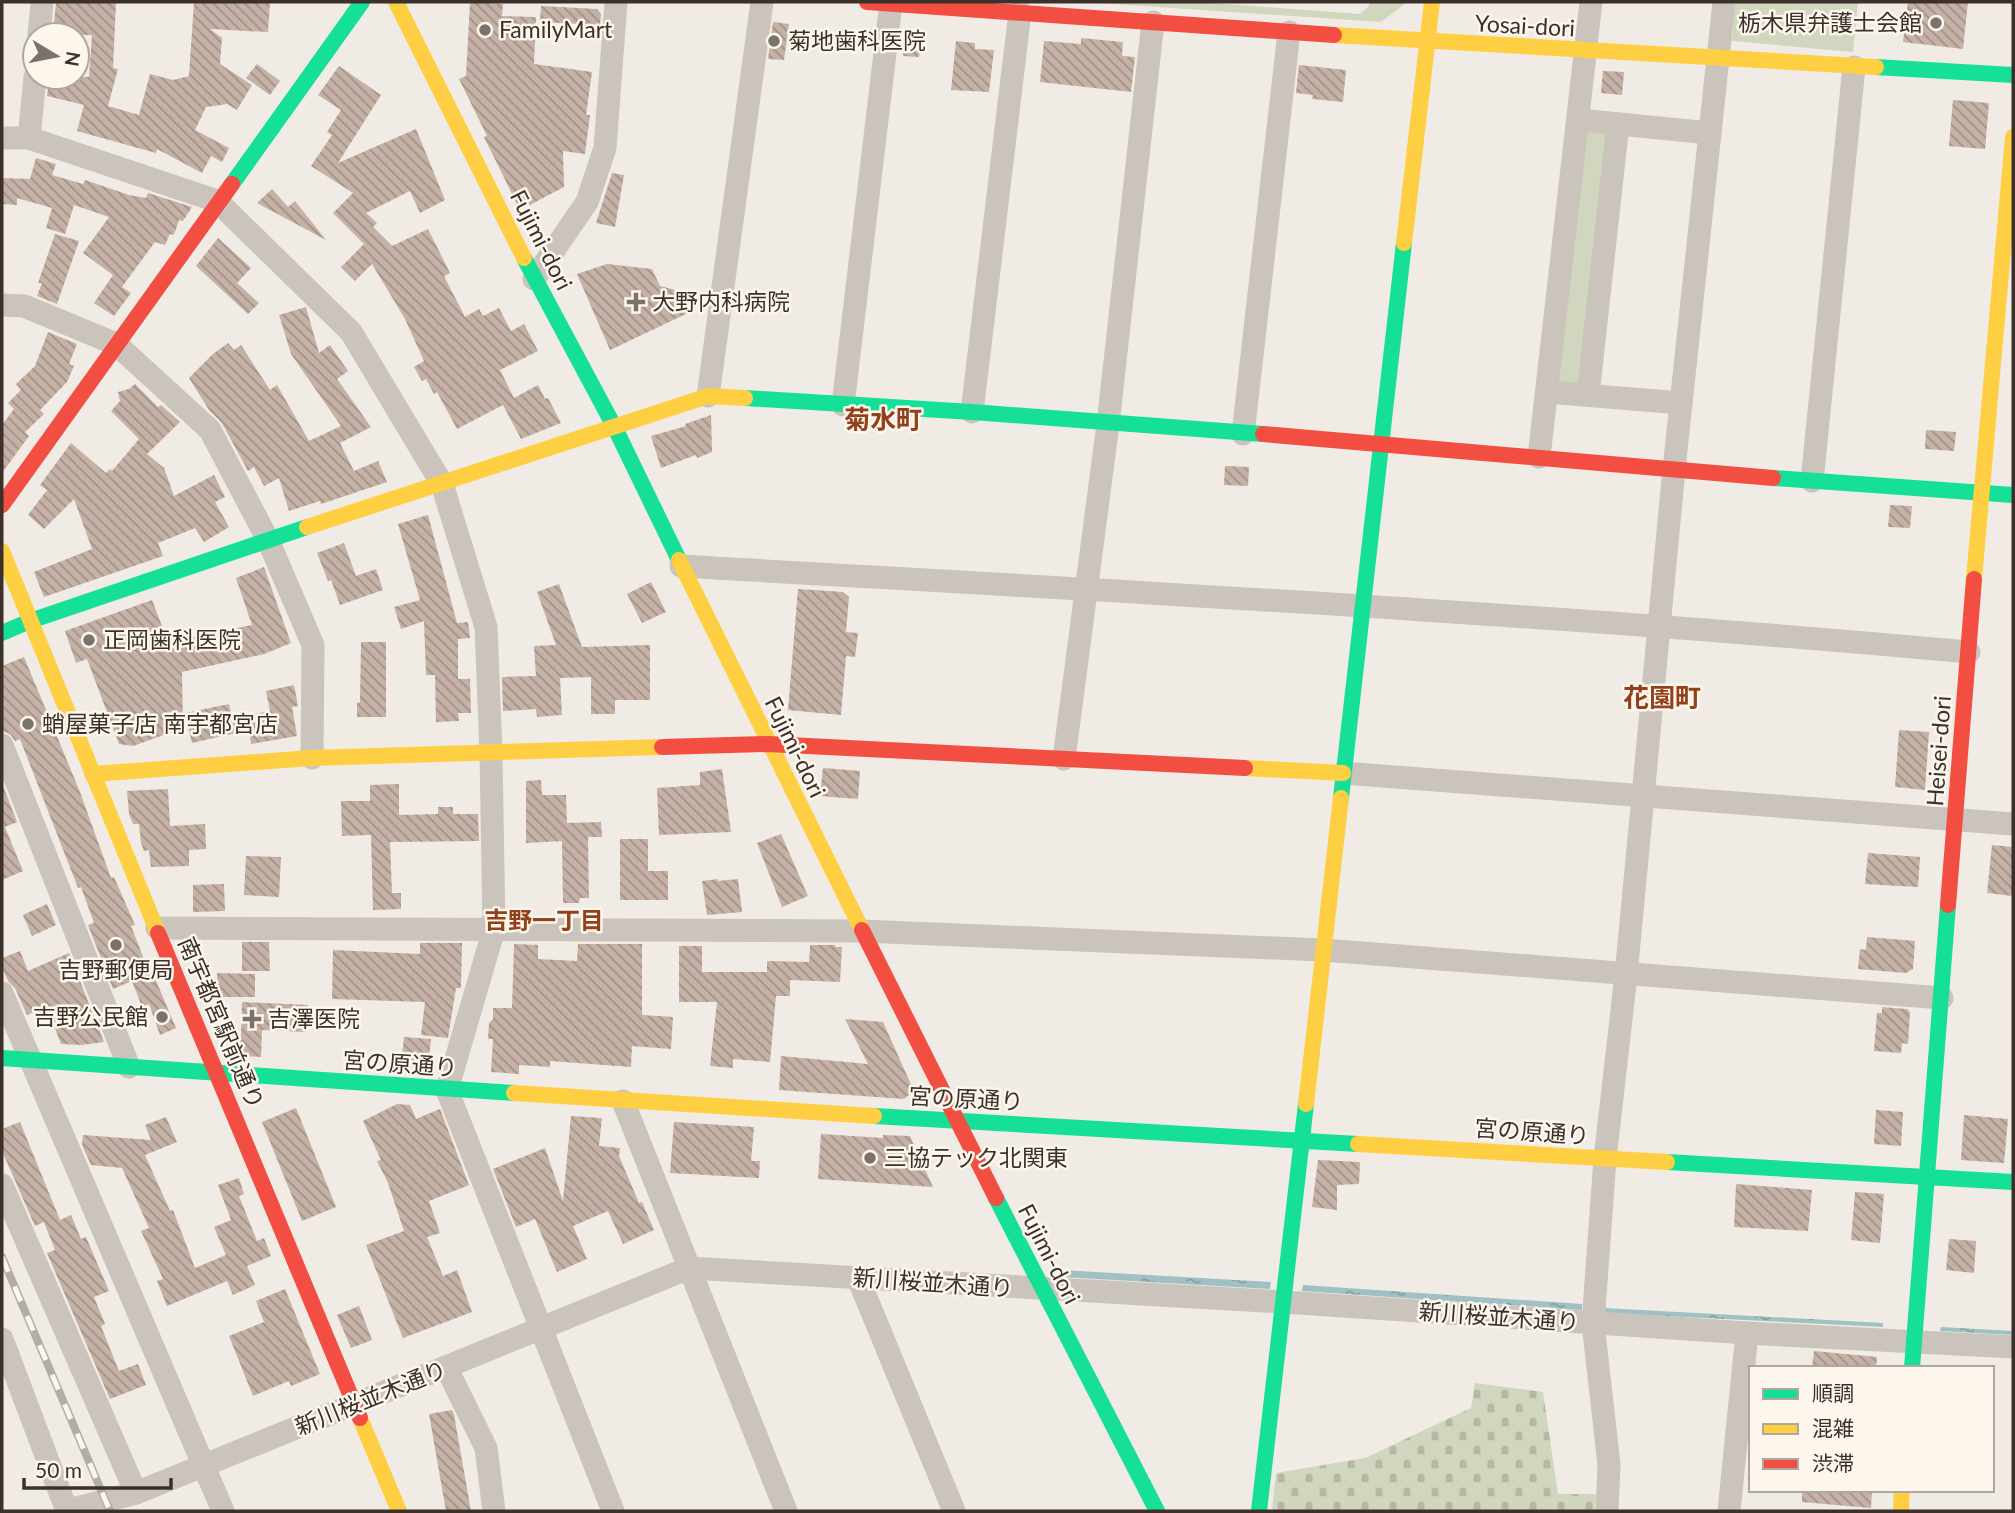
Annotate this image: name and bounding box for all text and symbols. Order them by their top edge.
street label: Yosai-dori [1474,8,1576,42]
place label: 栃木県弁護士会館 [1738,8,1922,36]
place label: FamilyMart [499,15,613,43]
marker: 栃木県弁護士会館 [1928,15,1944,31]
north arrow [21,21,91,91]
marker: FamilyMart [477,22,493,38]
place label: 菊地歯科医院 [788,26,926,54]
marker: 菊地歯科医院 [766,33,782,49]
text: N [61,50,86,68]
street label: Fujimi-dori [505,185,579,294]
place label: 大野内科病院 [652,287,790,315]
marker: 大野内科病院 [626,292,646,312]
district label: 菊水町 [844,403,922,435]
place label: 正岡歯科医院 [103,625,241,653]
marker: 正岡歯科医院 [81,632,97,648]
district label: 花園町 [1623,681,1701,713]
street label: Fujimi-dori [759,692,832,802]
street label: Heisei-dori [1920,695,1956,807]
place label: 蛸屋菓子店 南宇都宮店 [42,709,278,737]
marker: 蛸屋菓子店 南宇都宮店 [20,716,36,732]
district label: 吉野一丁目 [484,905,604,934]
street label: 南宇都宮駅前通り [173,932,271,1113]
marker: 吉野郵便局 [108,937,124,953]
place label: 吉野郵便局 [59,955,174,983]
place label: 吉野公民館 [33,1002,148,1030]
place label: 吉澤医院 [268,1004,360,1032]
marker: 吉野公民館 [154,1009,170,1025]
marker: 吉澤医院 [242,1009,262,1029]
street label: 宮の原通り [342,1045,458,1081]
street label: 宮の原通り [908,1081,1024,1115]
street label: 宮の原通り [1474,1113,1590,1149]
place label: 三協テック北関東 [884,1143,1068,1171]
marker: 三協テック北関東 [862,1150,878,1166]
street label: Fujimi-dori [1013,1199,1087,1308]
street label: 新川桜並木通り [852,1262,1014,1302]
street label: 新川桜並木通り [1418,1296,1580,1336]
street label: 新川桜並木通り [291,1354,451,1440]
legend [1749,1366,1994,1492]
text: 順調 [1812,1380,1854,1405]
text: 混雑 [1812,1415,1854,1440]
scale bar [24,1446,172,1490]
text: 渋滞 [1812,1450,1854,1475]
text: 50 m [35,1457,82,1482]

